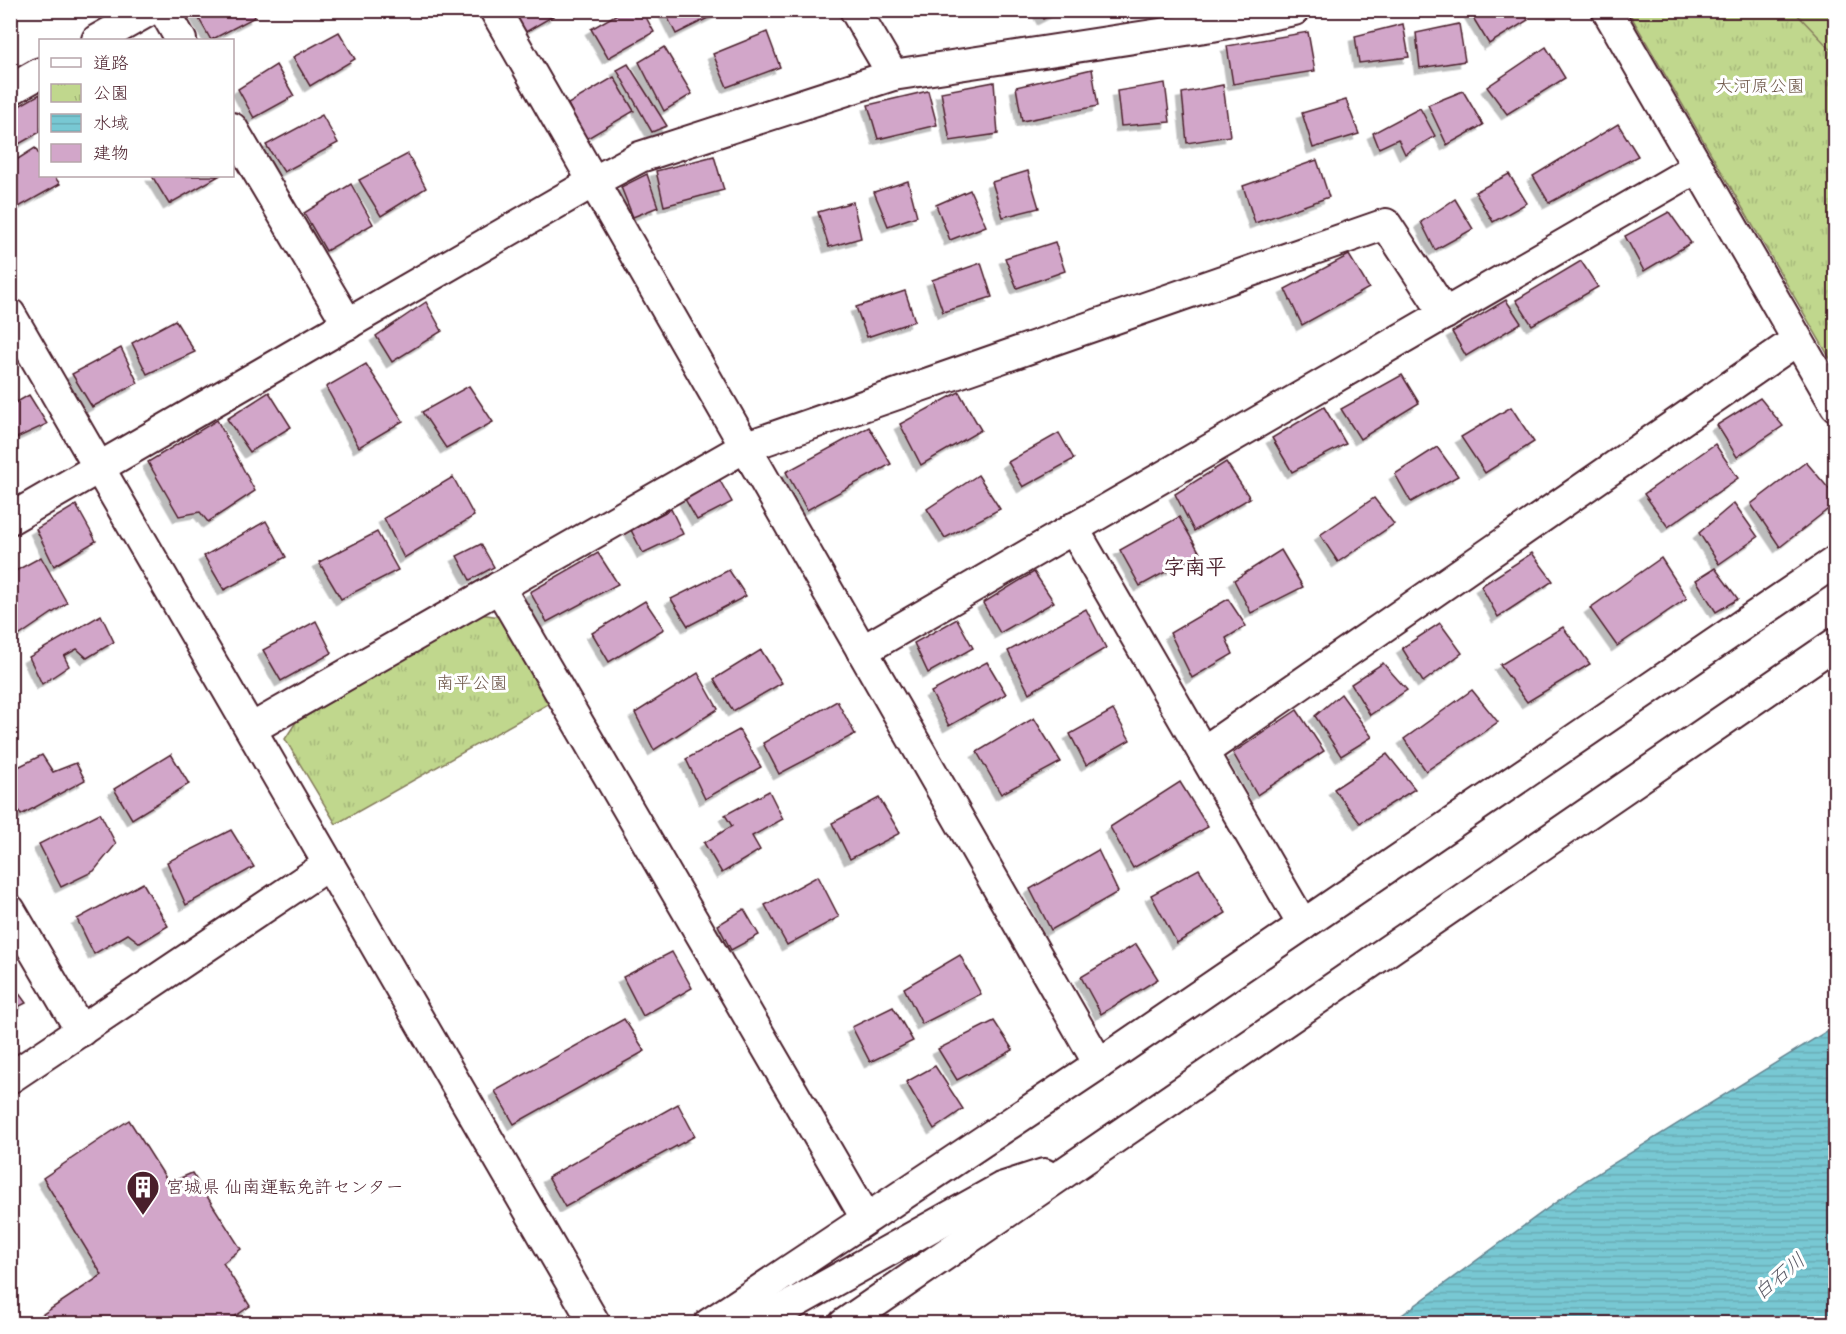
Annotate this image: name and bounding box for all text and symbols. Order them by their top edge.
legend [39,39,234,177]
text: 道路 [93,50,129,75]
park label: 大河原公園 [1715,73,1805,98]
text: 公園 [93,80,129,105]
text: 水域 [93,110,129,135]
text: 建物 [93,140,129,165]
district label: 字南平 [1164,552,1227,581]
park label: 南平公園 [436,670,508,695]
building icon: 宮城県 仙南運転免許センター [125,1169,161,1216]
place label: 宮城県 仙南運転免許センター [166,1174,403,1199]
water label: 白石川 [1747,1246,1810,1305]

